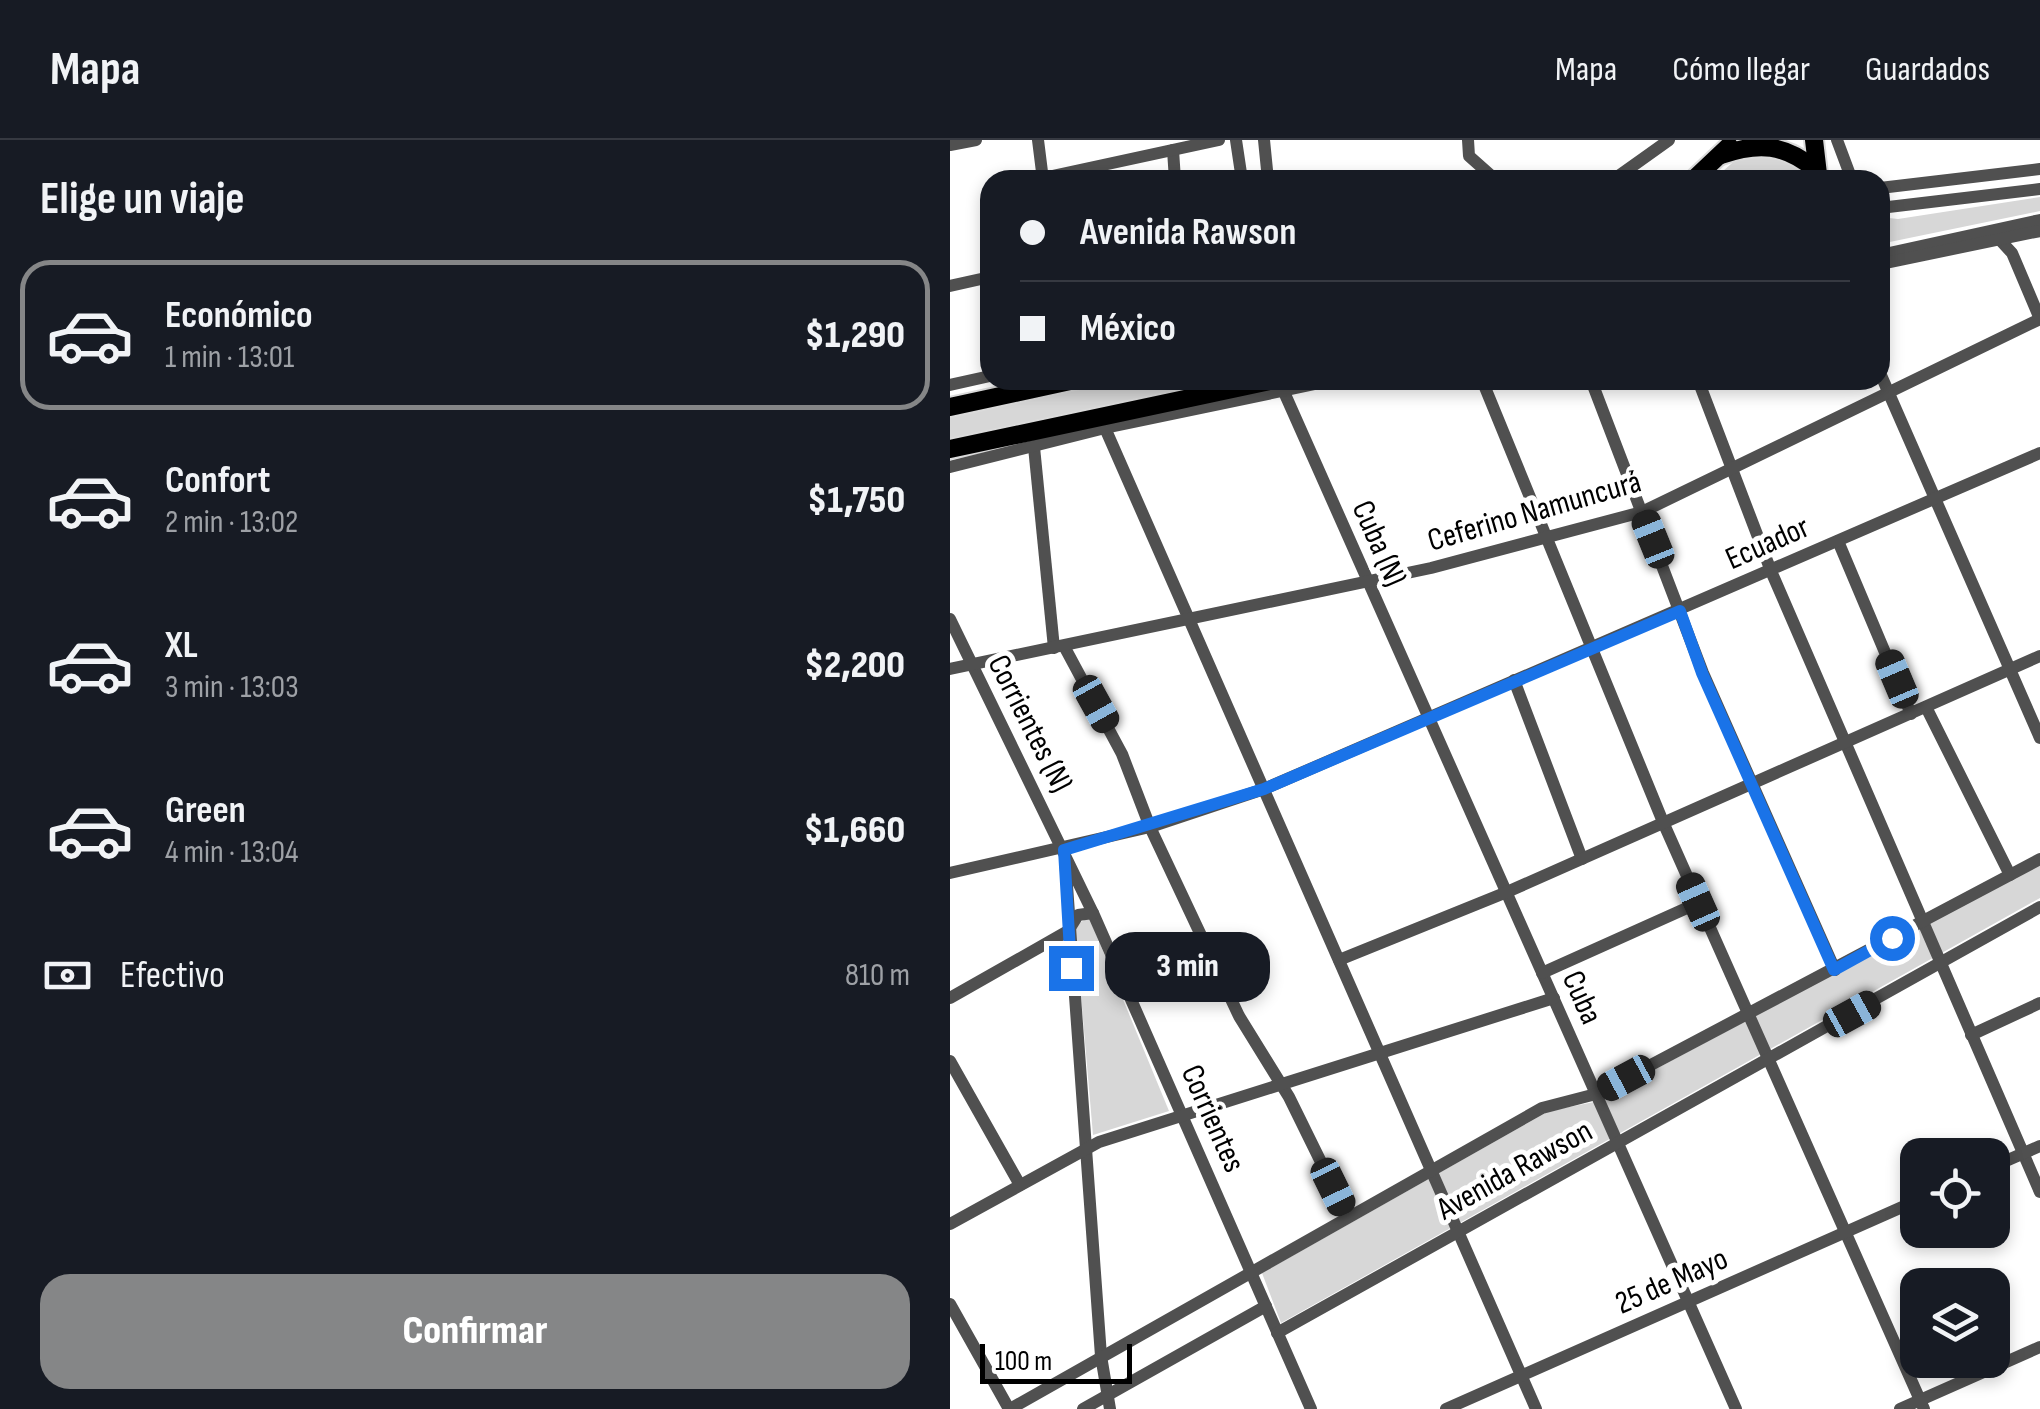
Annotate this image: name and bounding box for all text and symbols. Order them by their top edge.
text: Mapa [50,41,140,98]
text: Mapa [1555,48,1617,91]
text: Cómo llegar [1672,48,1810,91]
text: Guardados [1865,48,1990,91]
text: Elige un viaje [40,172,245,227]
text: Avenida Rawson [1080,210,1296,255]
icon: car [45,290,135,380]
text: Económico [165,293,313,338]
text: México [1080,306,1176,351]
text: $1,290 [805,313,905,358]
text: 1 min · 13:01 [165,338,294,377]
icon: car [45,455,135,545]
text: Confort [165,458,270,503]
street label: Ceferino Namuncurá [1423,462,1646,561]
text: $1,750 [808,478,905,523]
street label: Cuba (N) [1343,495,1415,592]
text: 2 min · 13:02 [165,503,298,542]
car [1628,506,1678,572]
street label: Ecuador [1720,508,1815,579]
icon: car [45,620,135,710]
text: XL [165,623,198,668]
text: $2,200 [804,643,905,688]
car [1871,646,1923,712]
street label: Corrientes (N) [979,649,1081,799]
text: 3 min · 13:03 [165,668,299,707]
car [1068,670,1124,738]
icon: car [45,785,135,875]
text: Green [165,788,246,833]
text: $1,660 [804,808,905,853]
text: 4 min · 13:04 [165,833,298,872]
car [1672,868,1724,936]
route start [1870,916,1915,961]
callout: 3 min [1106,933,1271,1003]
route end [1049,946,1094,991]
text: 3 min [1156,947,1219,986]
icon: cash [40,948,95,1003]
text: Efectivo [120,953,225,998]
text: 810 m [845,956,910,995]
street label: Cuba [1553,965,1610,1030]
car [1818,986,1886,1042]
car [1592,1051,1660,1105]
street label: Corrientes [1172,1059,1254,1178]
street label: Avenida Rawson [1429,1112,1599,1229]
map controls [1900,1138,2010,1378]
button: locate [1900,1138,2010,1248]
car [1306,1153,1360,1221]
street label: 25 de Mayo [1609,1239,1734,1323]
button: layers [1900,1268,2010,1378]
button: Confirmar [40,1274,910,1389]
scale bar [980,1339,1132,1384]
text: 100 m [995,1345,1052,1378]

